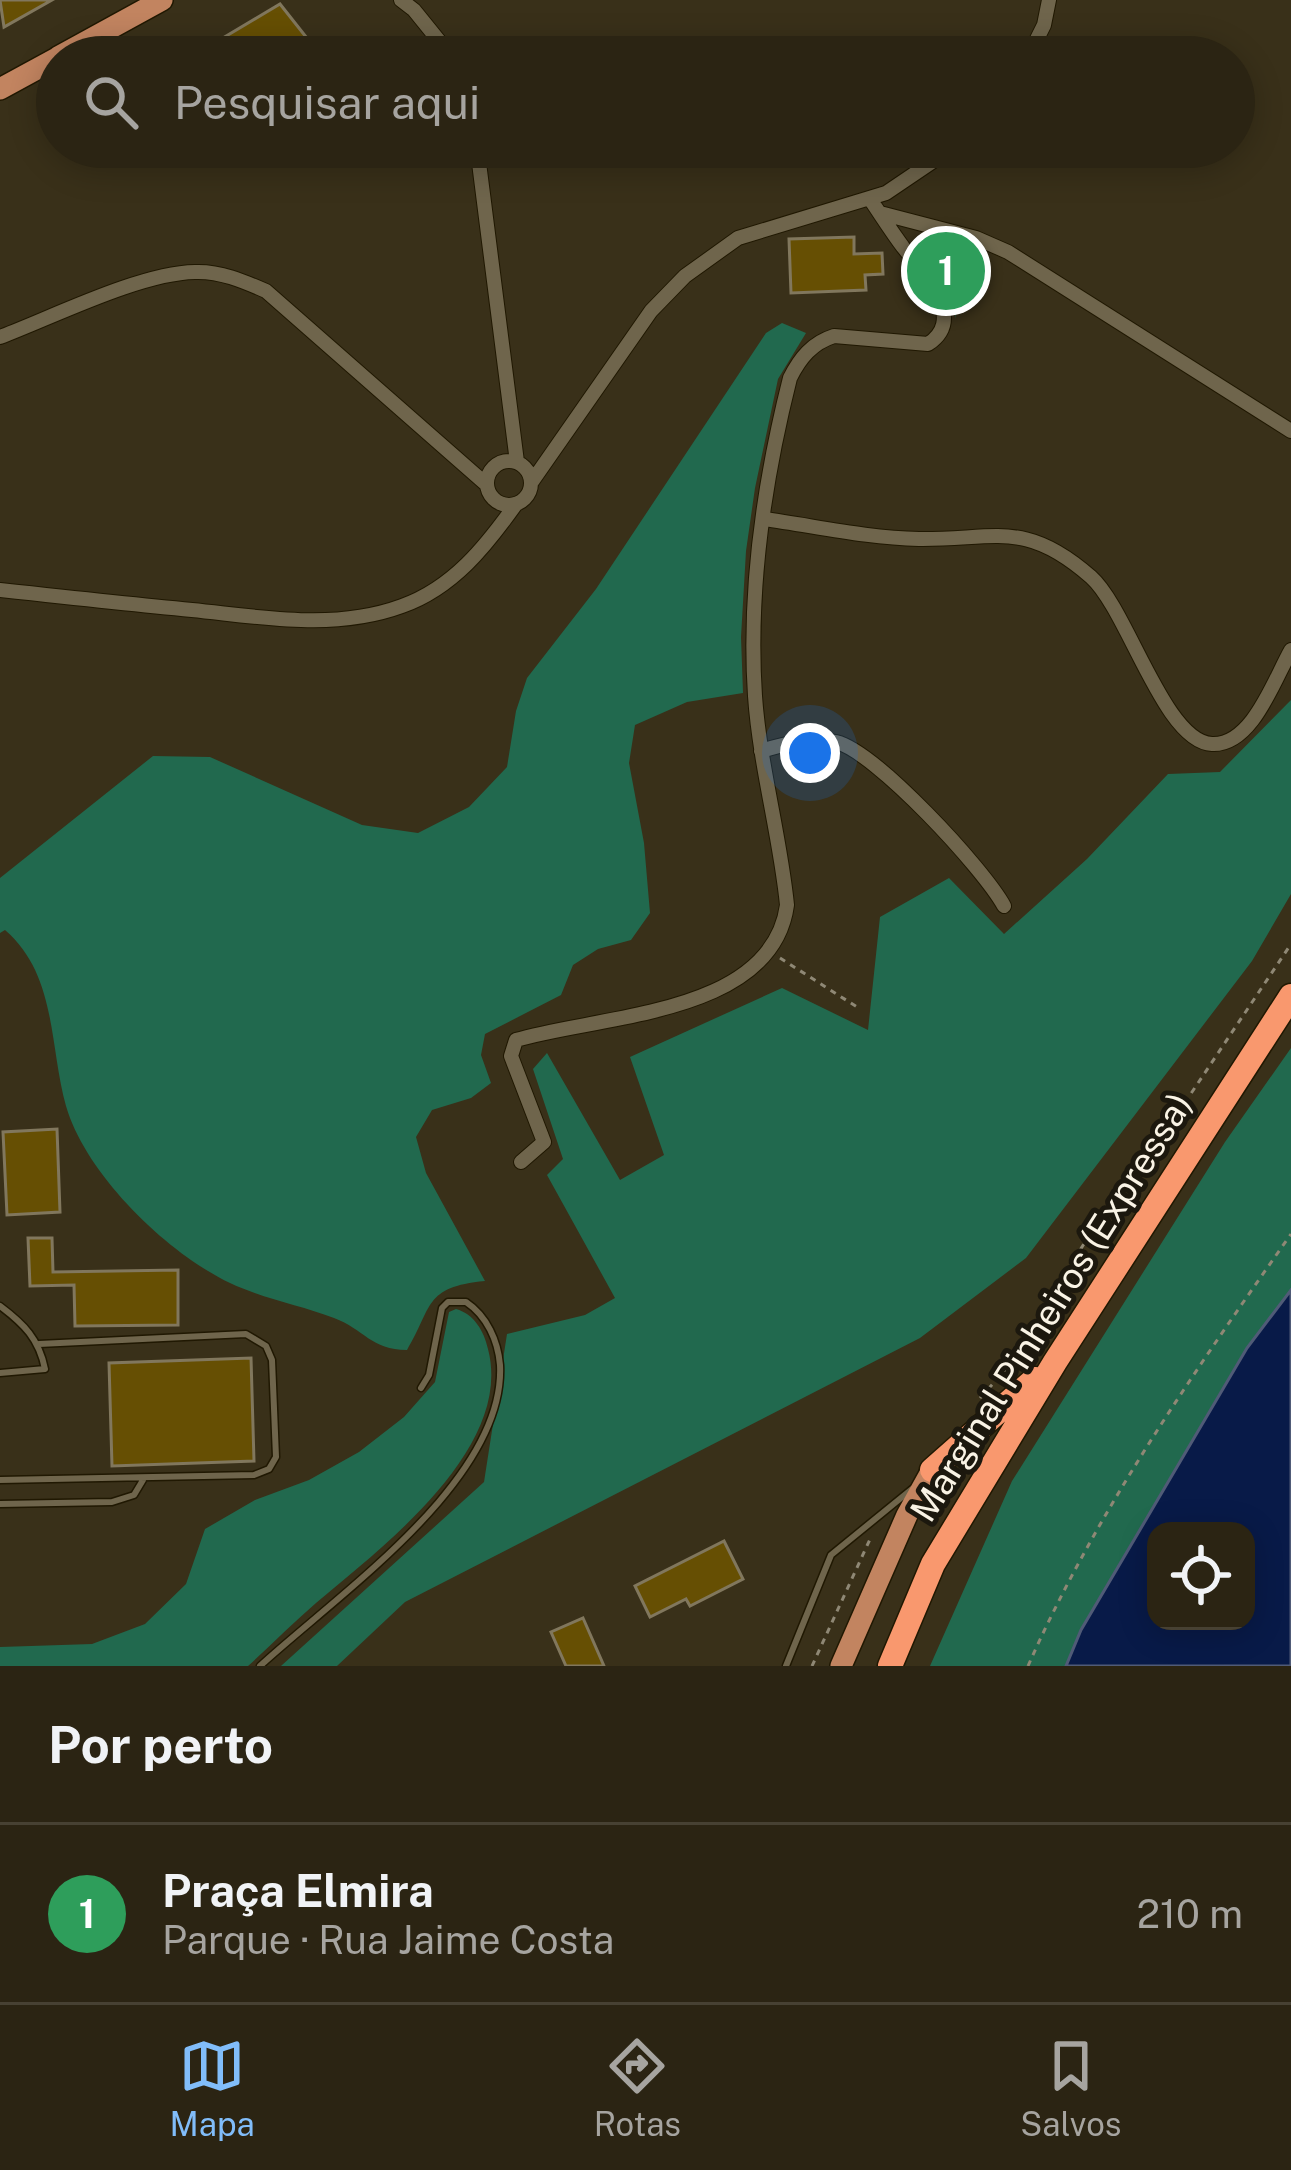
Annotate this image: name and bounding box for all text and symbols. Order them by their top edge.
search box [36,36,1255,168]
icon: search [78,69,144,135]
text: Pesquisar aqui [174,76,480,129]
pin: 1 [907,226,985,316]
your location [780,723,840,783]
street label: Marginal Pinheiros (Expressa) [901,1085,1201,1529]
map controls [1147,1522,1255,1630]
button: locate [1147,1522,1255,1630]
text: Por perto [48,1715,273,1774]
text: Praça Elmira [162,1864,434,1917]
text: 1 [79,1891,95,1937]
text: 210 m [1137,1891,1243,1937]
text: Parque · Rua Jaime Costa [162,1917,614,1963]
tab: Mapa [170,2033,255,2143]
tab: Rotas [594,2033,681,2143]
tab: Salvos [1020,2033,1121,2143]

